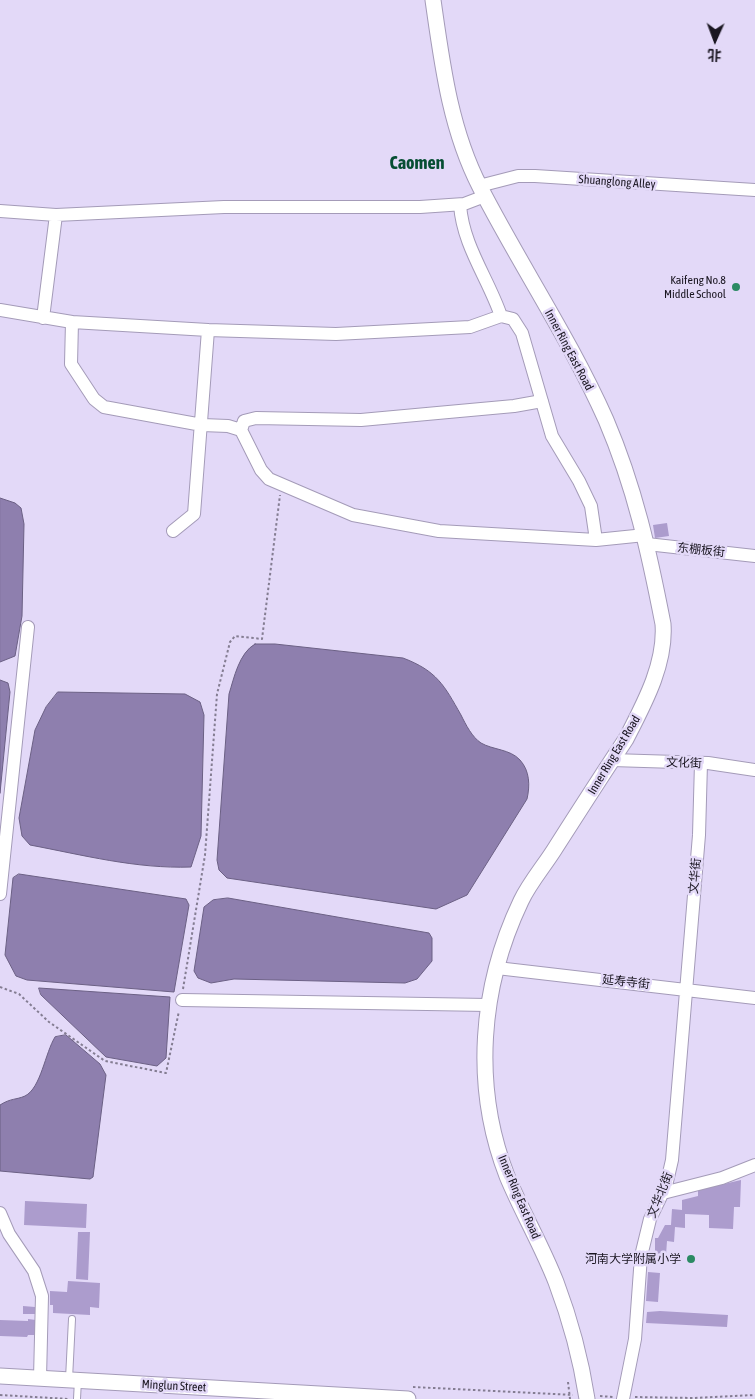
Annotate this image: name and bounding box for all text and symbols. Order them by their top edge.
north arrow [690,15,740,65]
text: 北 [707,47,722,63]
district label: Caomen [390,152,444,174]
street label: Shuanglong Alley [578,172,656,192]
place label: Kaifeng No.8 Middle School [664,273,726,301]
marker: Kaifeng No.8 Middle School [730,281,742,293]
street label: Inner Ring East Road [542,307,596,393]
street label: 东棚板街 [676,540,726,560]
street label: Inner Ring East Road [585,713,643,797]
street label: 文化街 [666,755,702,771]
street label: 文华街 [686,857,704,895]
street label: 延寿寺街 [601,972,651,992]
street label: Inner Ring East Road [495,1153,543,1241]
street label: 文华北街 [644,1170,676,1220]
place label: 河南大学附属小学 [585,1252,681,1266]
marker: 河南大学附属小学 [685,1253,697,1265]
street label: Minglun Street [141,1377,207,1395]

